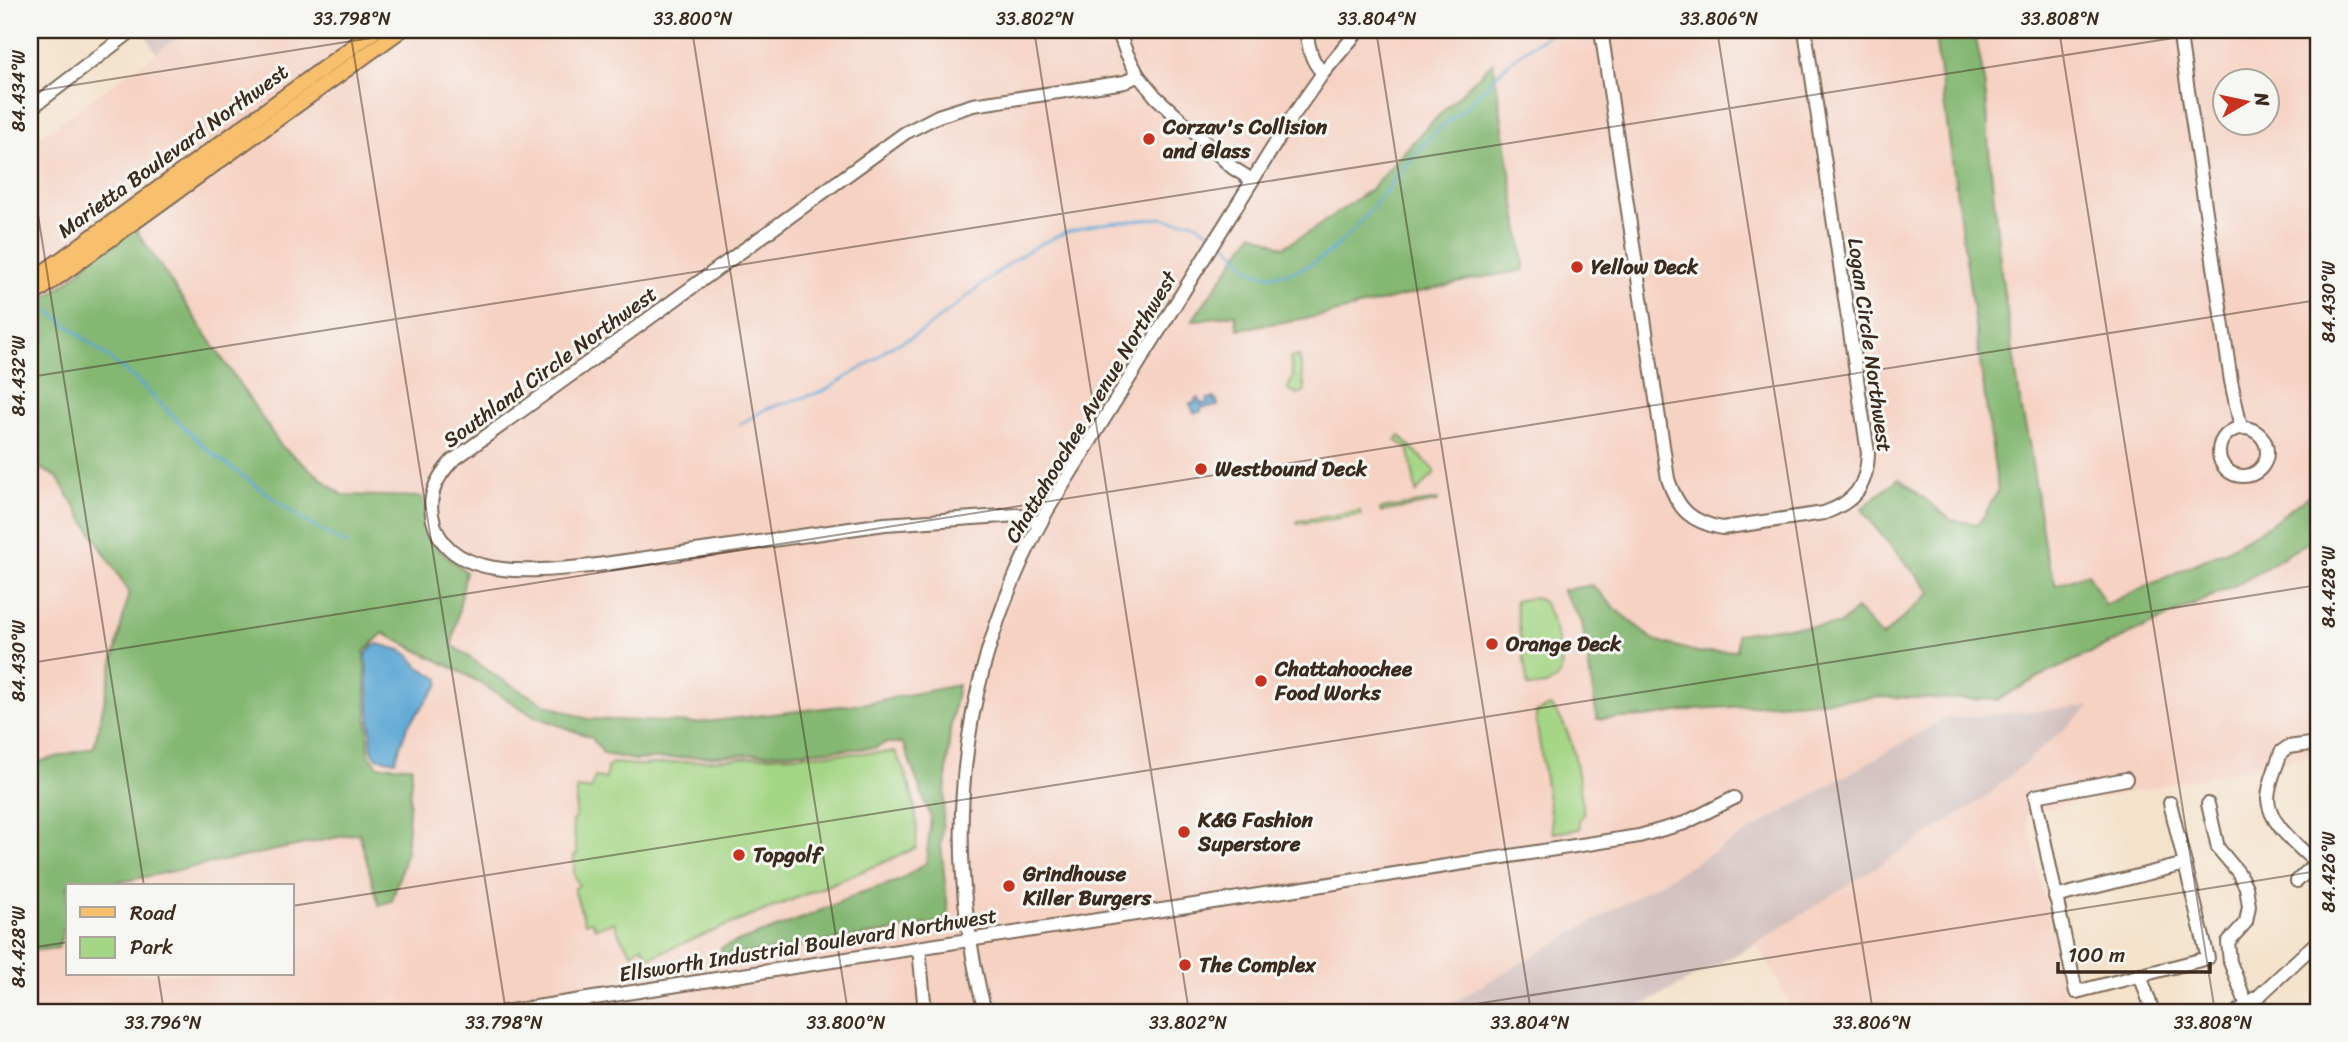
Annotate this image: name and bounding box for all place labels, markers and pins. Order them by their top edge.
place label: Corzav's Collision and Glass [1162,108,1328,170]
marker: Corzav's Collision and Glass [1141,131,1157,147]
place label: Yellow Deck [1591,248,1699,286]
marker: Yellow Deck [1569,259,1585,275]
place label: Westbound Deck [1215,450,1368,488]
marker: Westbound Deck [1193,461,1209,477]
place label: Orange Deck [1506,625,1622,663]
marker: Orange Deck [1484,636,1500,652]
place label: Chattahoochee Food Works [1274,650,1413,712]
marker: Chattahoochee Food Works [1253,673,1269,689]
place label: K&G Fashion Superstore [1197,801,1313,863]
marker: K&G Fashion Superstore [1176,824,1192,840]
place label: Topgolf [753,836,825,874]
marker: Topgolf [731,847,747,863]
place label: Grindhouse Killer Burgers [1022,855,1153,917]
marker: Grindhouse Killer Burgers [1001,878,1017,894]
place label: The Complex [1199,946,1317,984]
marker: The Complex [1177,957,1193,973]

